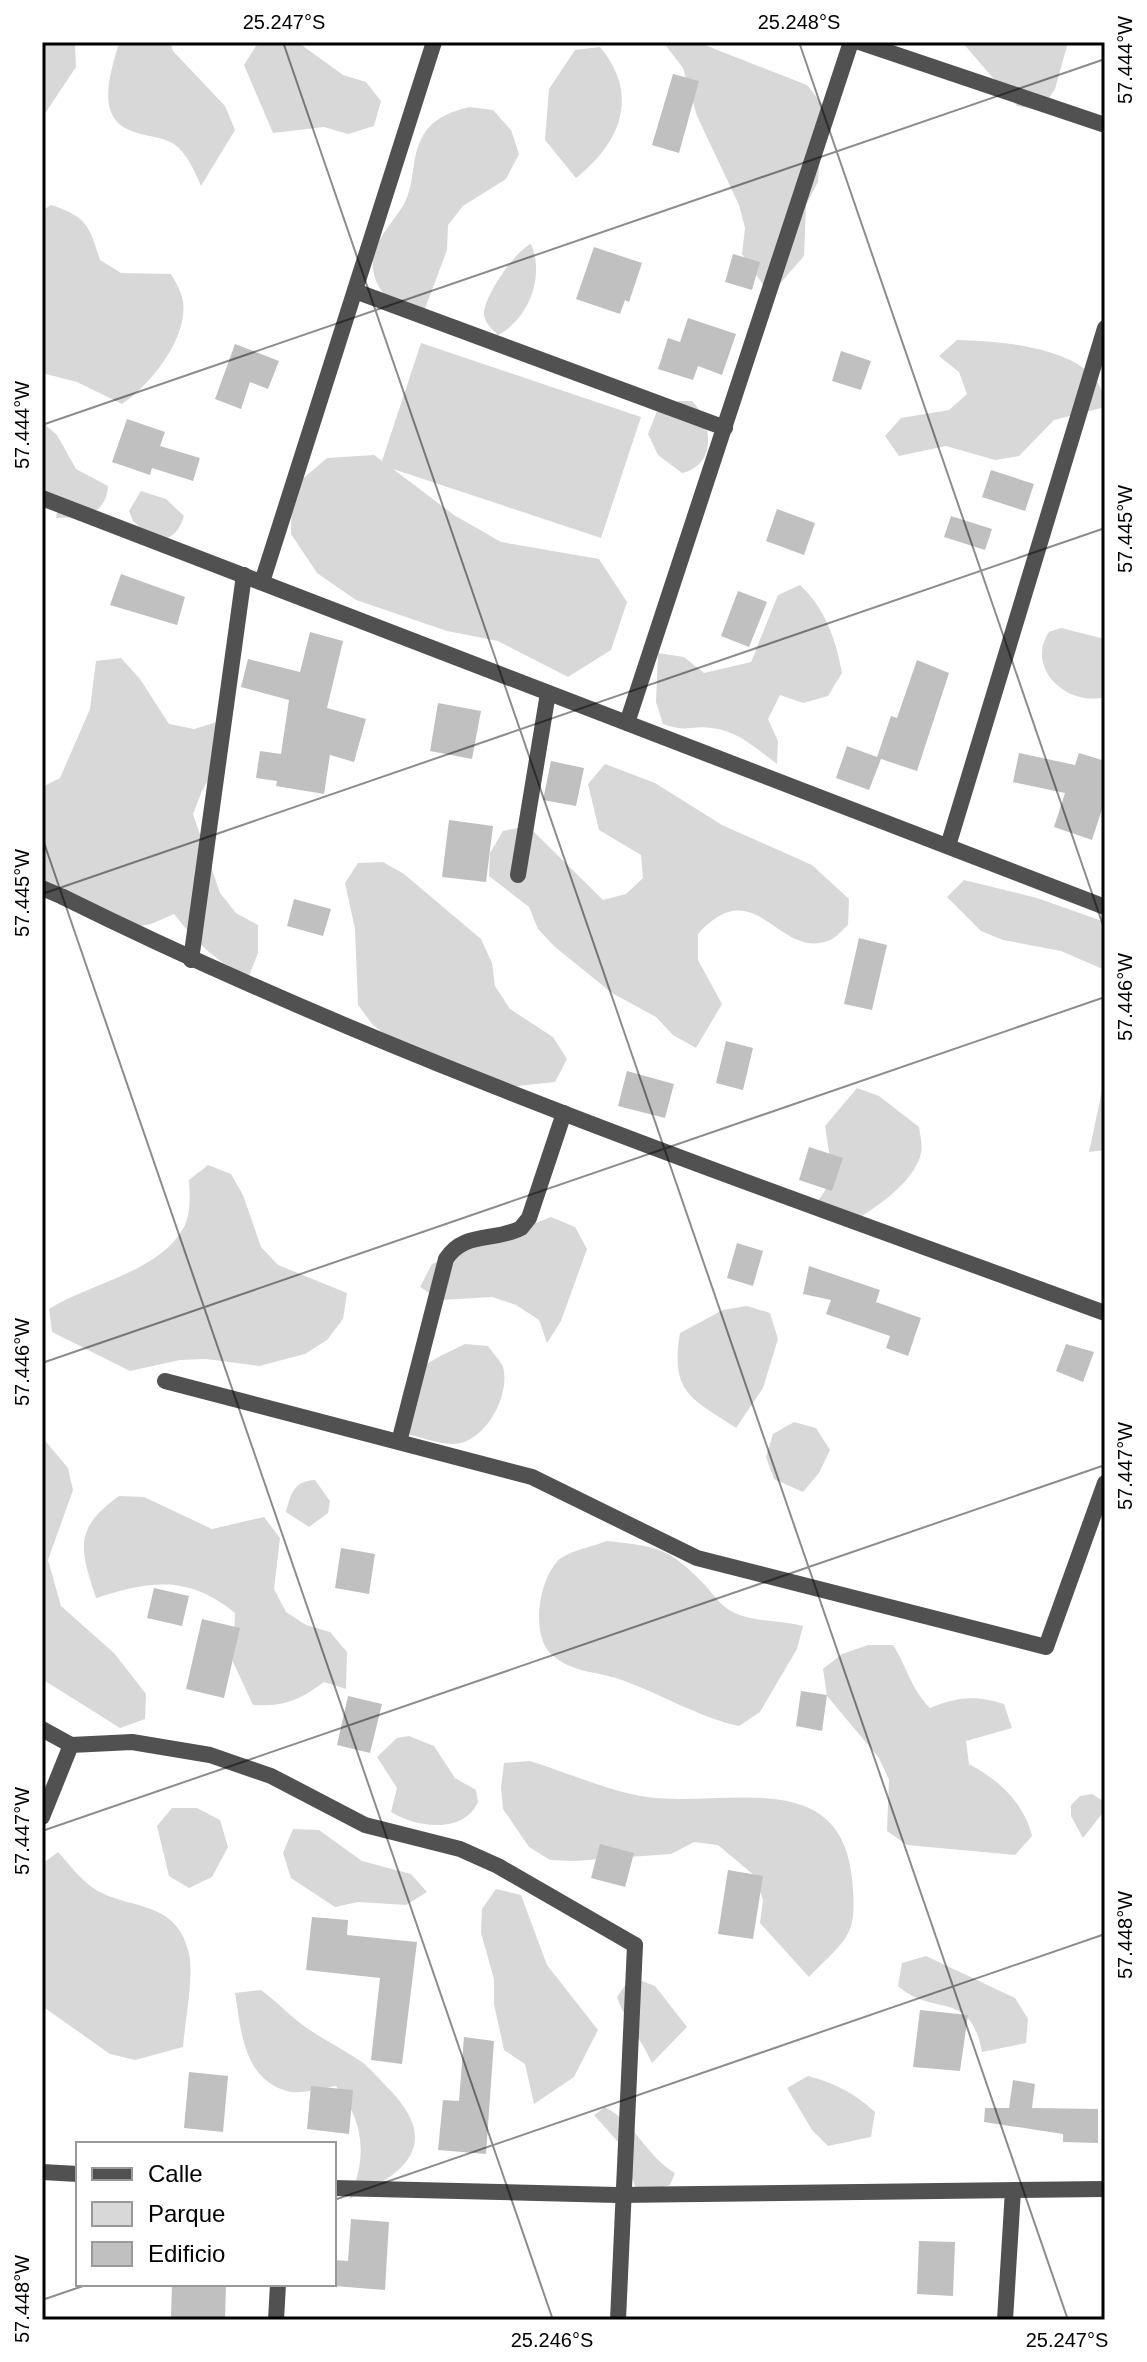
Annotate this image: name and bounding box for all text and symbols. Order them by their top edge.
text: 25.247°S [243,11,325,33]
text: 25.248°S [758,11,840,33]
text: 57.444°W [1114,16,1136,104]
text: 57.444°W [11,381,33,469]
text: 57.445°W [1114,485,1136,573]
text: 57.445°W [11,849,33,937]
text: 57.446°W [1114,953,1136,1041]
text: 57.446°W [11,1318,33,1406]
text: 57.447°W [1114,1422,1136,1510]
text: 57.447°W [11,1787,33,1875]
text: 57.448°W [1114,1891,1136,1979]
legend [76,2142,336,2286]
text: Calle [148,2160,203,2187]
text: Parque [148,2200,225,2227]
text: Edificio [148,2240,225,2267]
text: 57.448°W [11,2255,33,2343]
text: 25.246°S [511,2329,593,2351]
text: 25.247°S [1026,2329,1108,2351]

